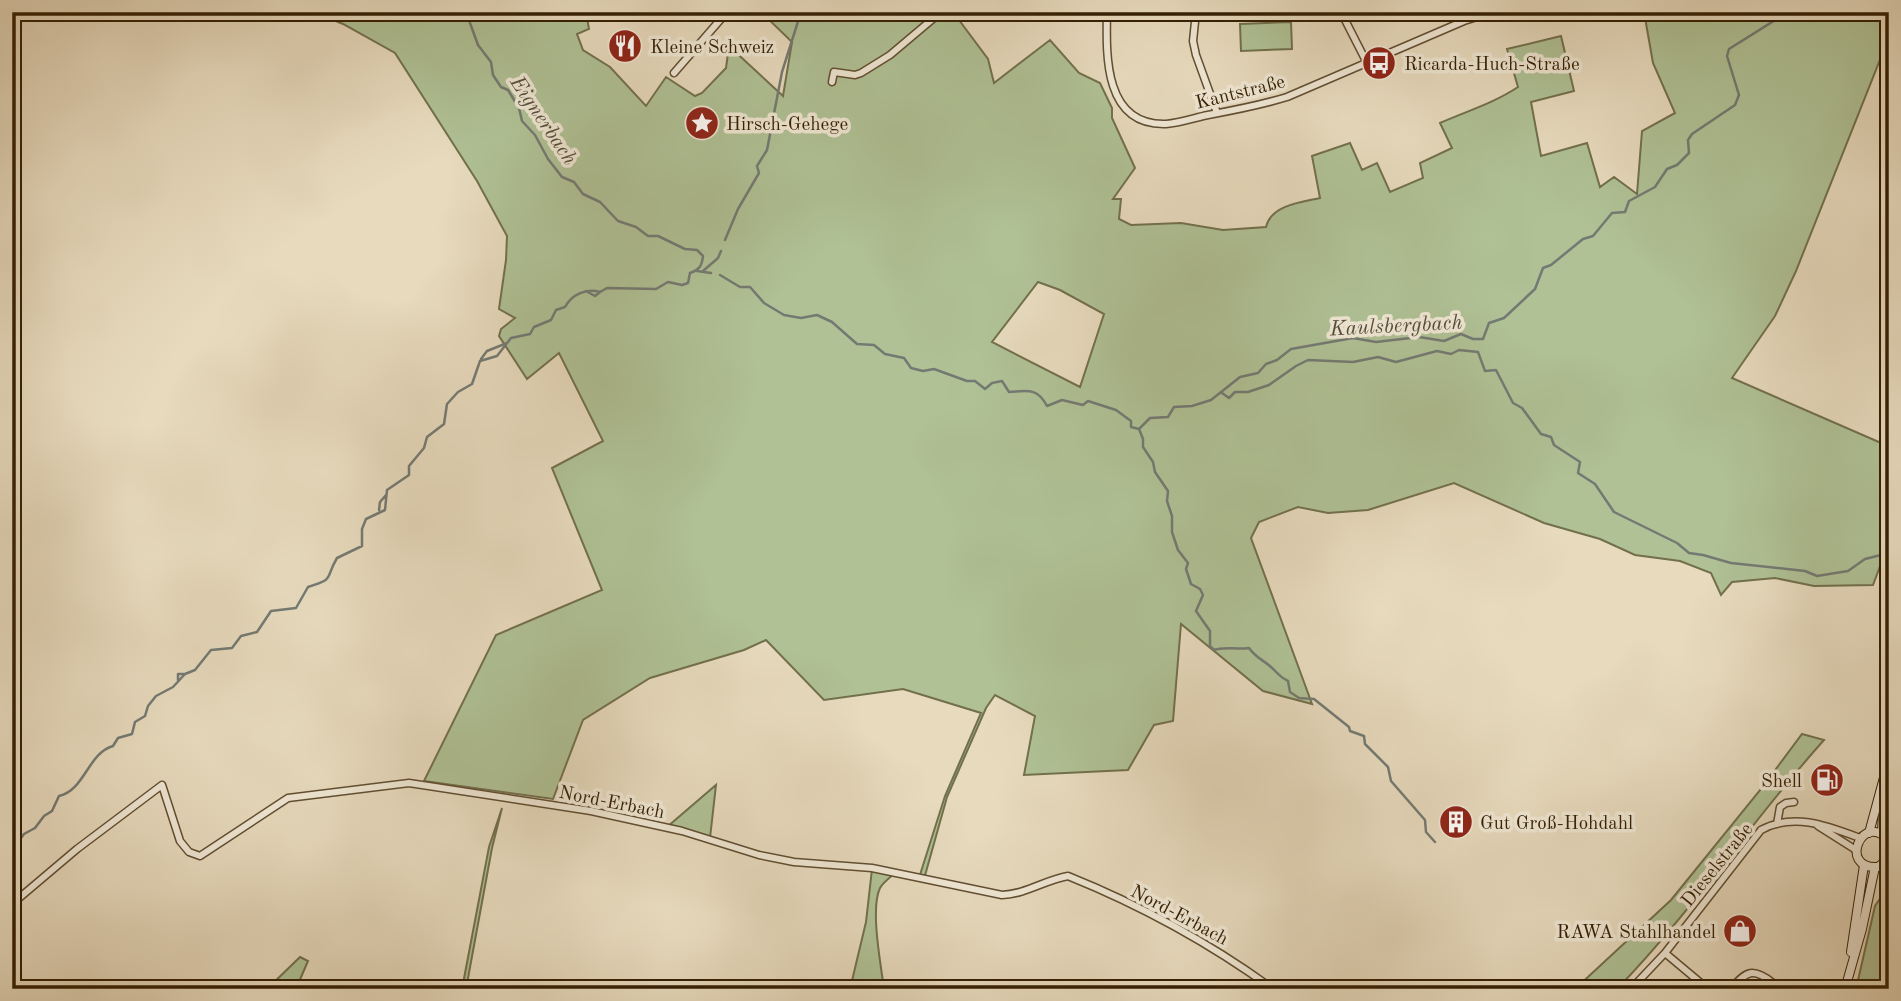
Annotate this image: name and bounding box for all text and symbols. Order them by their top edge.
restaurant icon: Kleine Schweiz [606,27,644,65]
place label: Kleine Schweiz [650,39,774,58]
bus stop icon: Ricarda-Huch-Straße [1360,44,1398,82]
place label: Ricarda-Huch-Straße [1404,56,1580,75]
water label: Eignerbach [505,72,580,169]
street label: Kantstraße [1194,73,1287,114]
place icon: Hirsch-Gehege [683,104,721,142]
place label: Hirsch-Gehege [726,116,848,135]
water label: Kaulsbergbach [1328,313,1463,341]
fuel station icon: Shell [1808,761,1846,799]
place label: Shell [1761,773,1802,792]
street label: Nord-Erbach [557,784,666,823]
building icon: Gut Groß-Hohdahl [1437,803,1475,841]
place label: Gut Groß-Hohdahl [1480,815,1633,834]
street label: Dieselstraße [1679,820,1757,911]
street label: Nord-Erbach [1127,883,1231,950]
shop icon: RAWA Stahlhandel [1721,912,1759,950]
place label: RAWA Stahlhandel [1557,924,1716,943]

